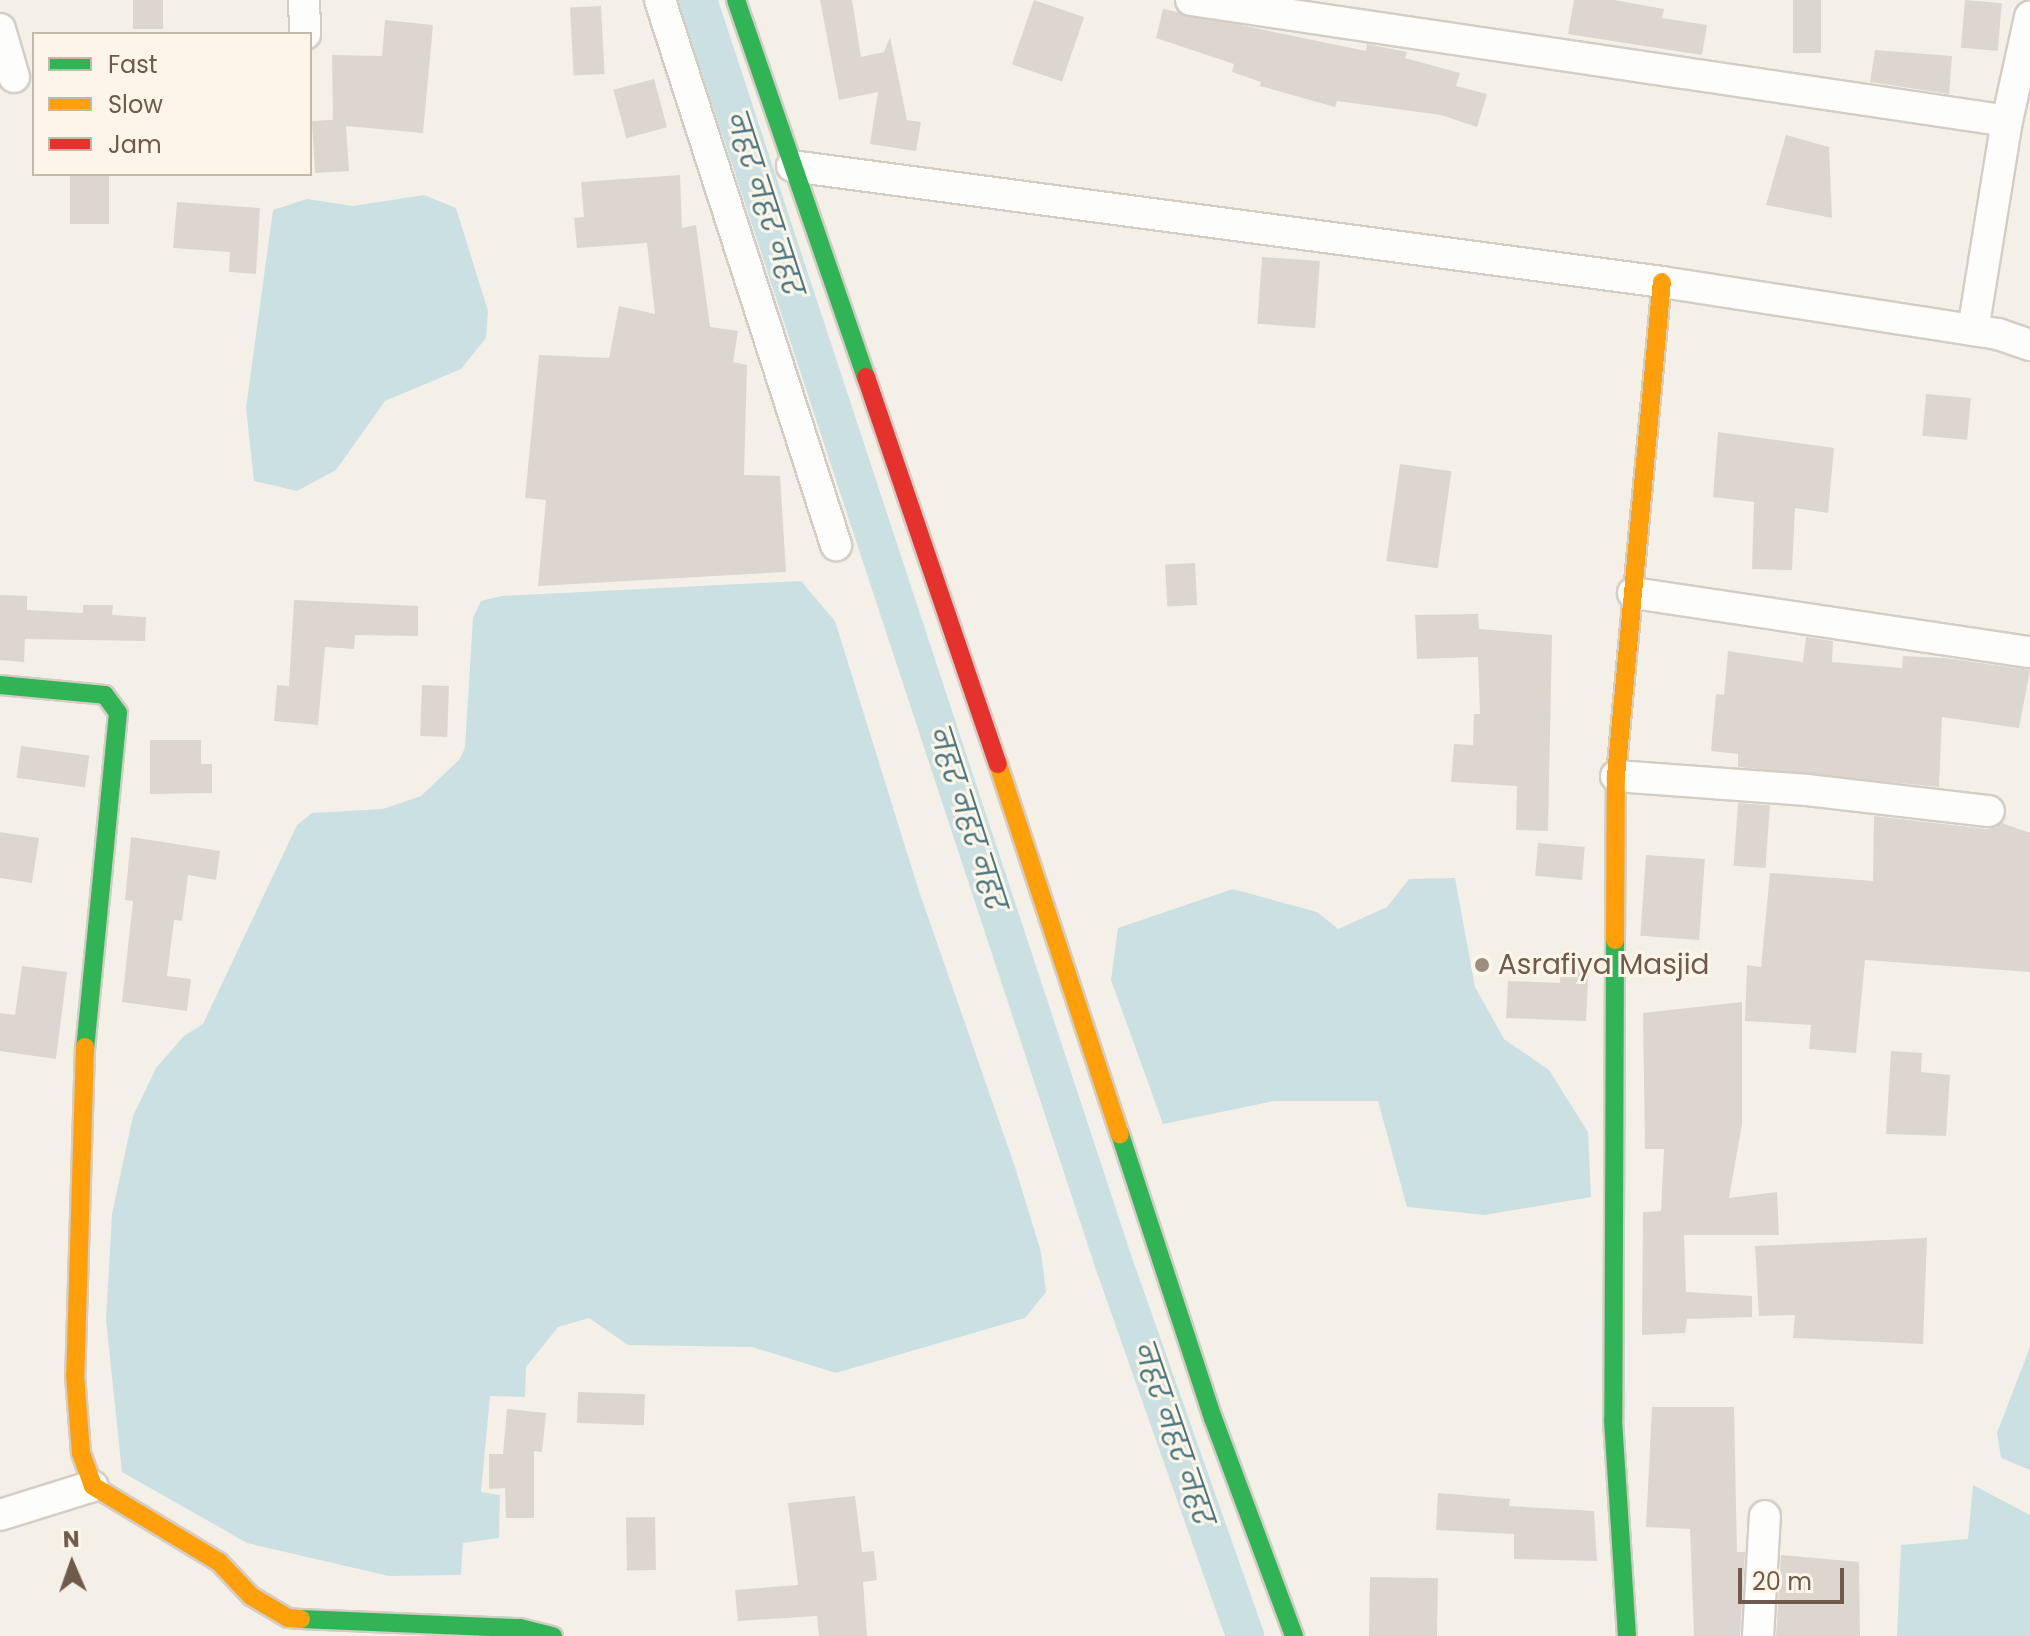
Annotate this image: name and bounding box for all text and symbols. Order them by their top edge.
legend [32,32,312,176]
text: Fast [108,48,158,81]
text: Slow [108,88,163,121]
water label: नहर नहर नहर [718,108,812,300]
text: Jam [108,128,162,161]
water label: नहर नहर नहर [921,723,1015,915]
place label: Asrafiya Masjid [1498,948,1710,982]
marker: Asrafiya Masjid [1473,956,1491,974]
water label: नहर नहर नहर [1126,1338,1222,1530]
north arrow [32,1524,112,1604]
text: N [62,1524,80,1555]
scale bar [1742,1552,1848,1602]
text: 20 m [1752,1565,1812,1598]

